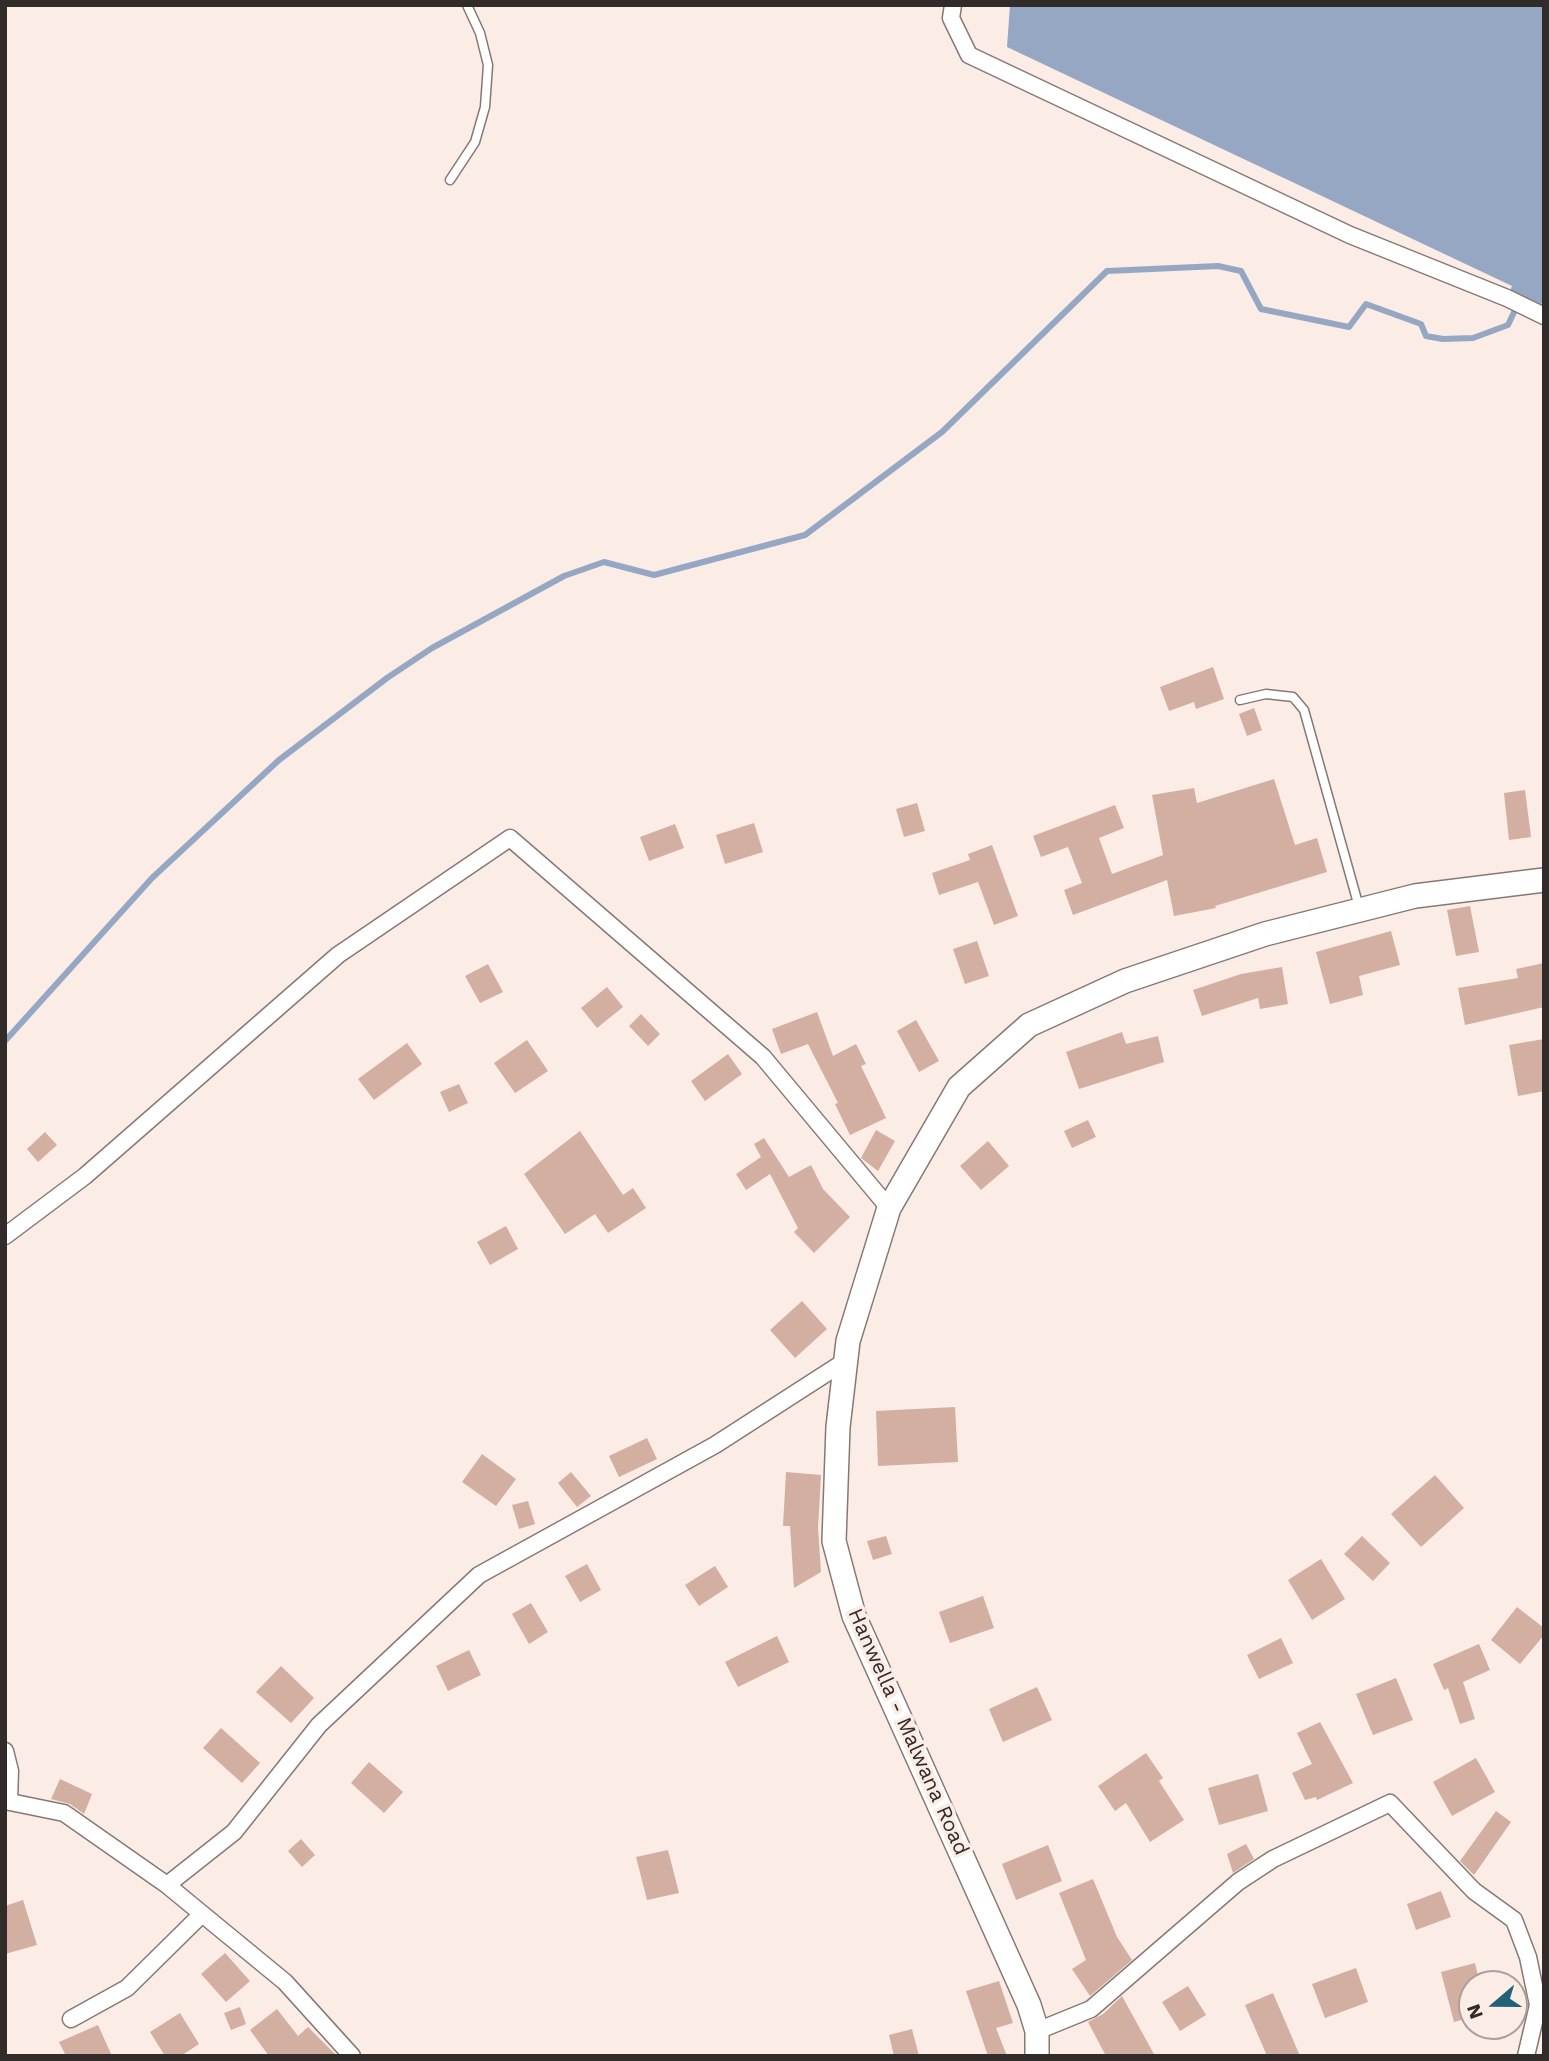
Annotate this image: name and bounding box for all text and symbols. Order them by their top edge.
street label: Hanwella - Malwana Road [842,1605,974,1859]
north arrow [1458,1970,1528,2040]
text: N [1461,2001,1488,2022]

